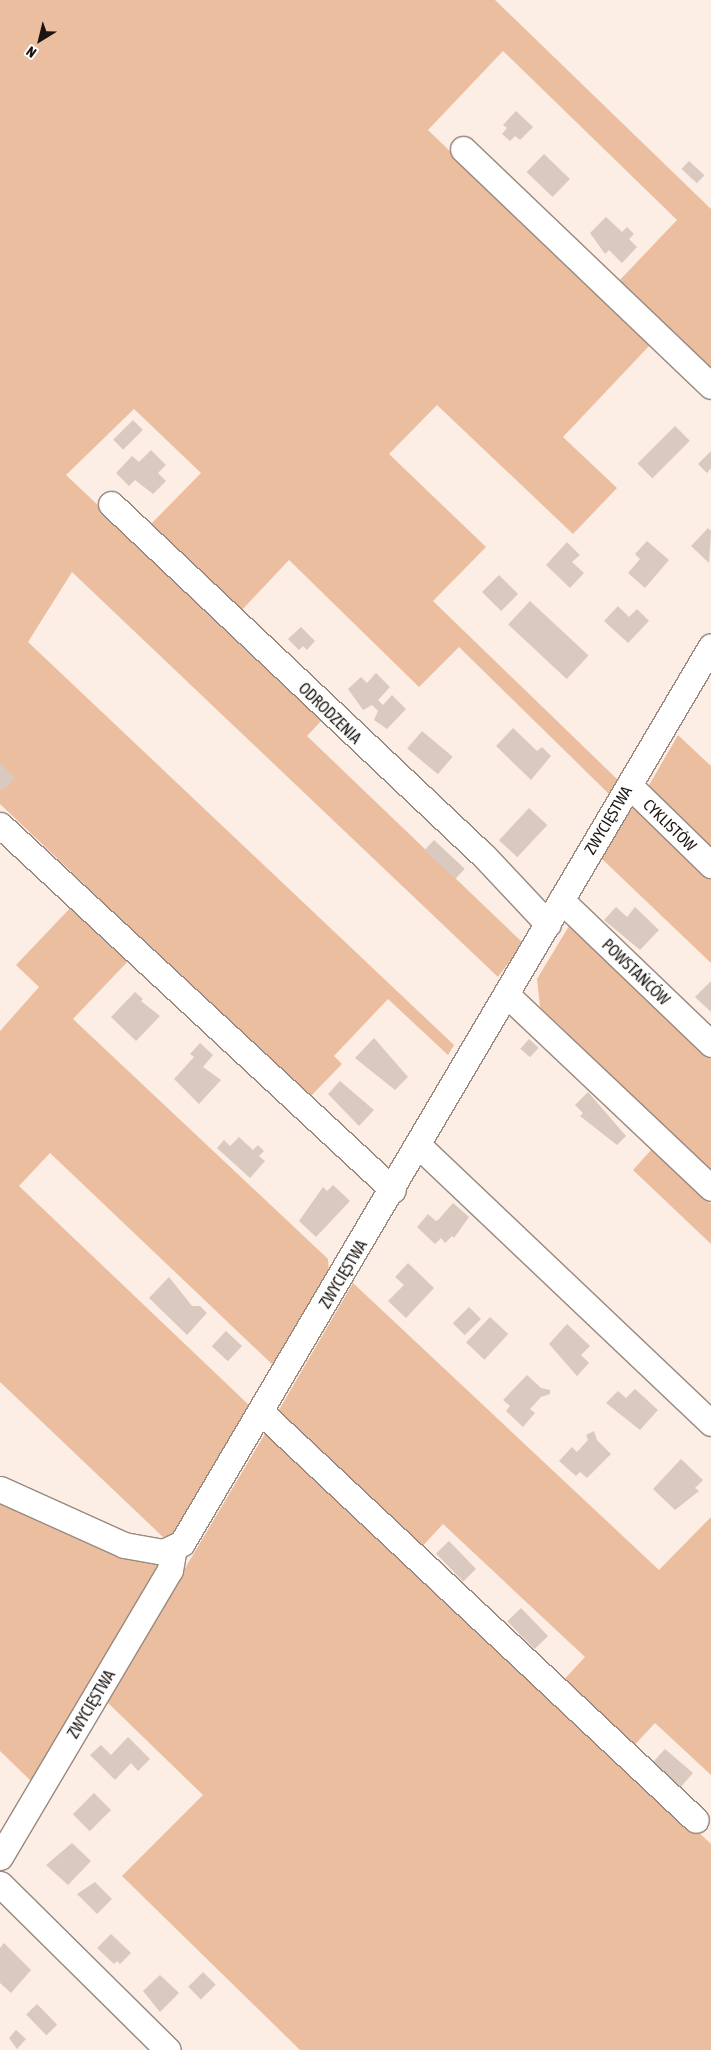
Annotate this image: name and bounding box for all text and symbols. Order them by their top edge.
north arrow [15,15,65,65]
text: N [23,43,39,61]
street label: ODRODZENIA [295,678,365,748]
street label: ZWYCIĘSTWA [580,782,636,858]
street label: CYKLISTÓW [639,795,701,855]
street label: POWSTAŃCÓW [598,935,674,1009]
street label: ZWYCIĘSTWA [315,1236,371,1312]
street label: ZWYCIĘSTWA [63,1666,119,1742]

